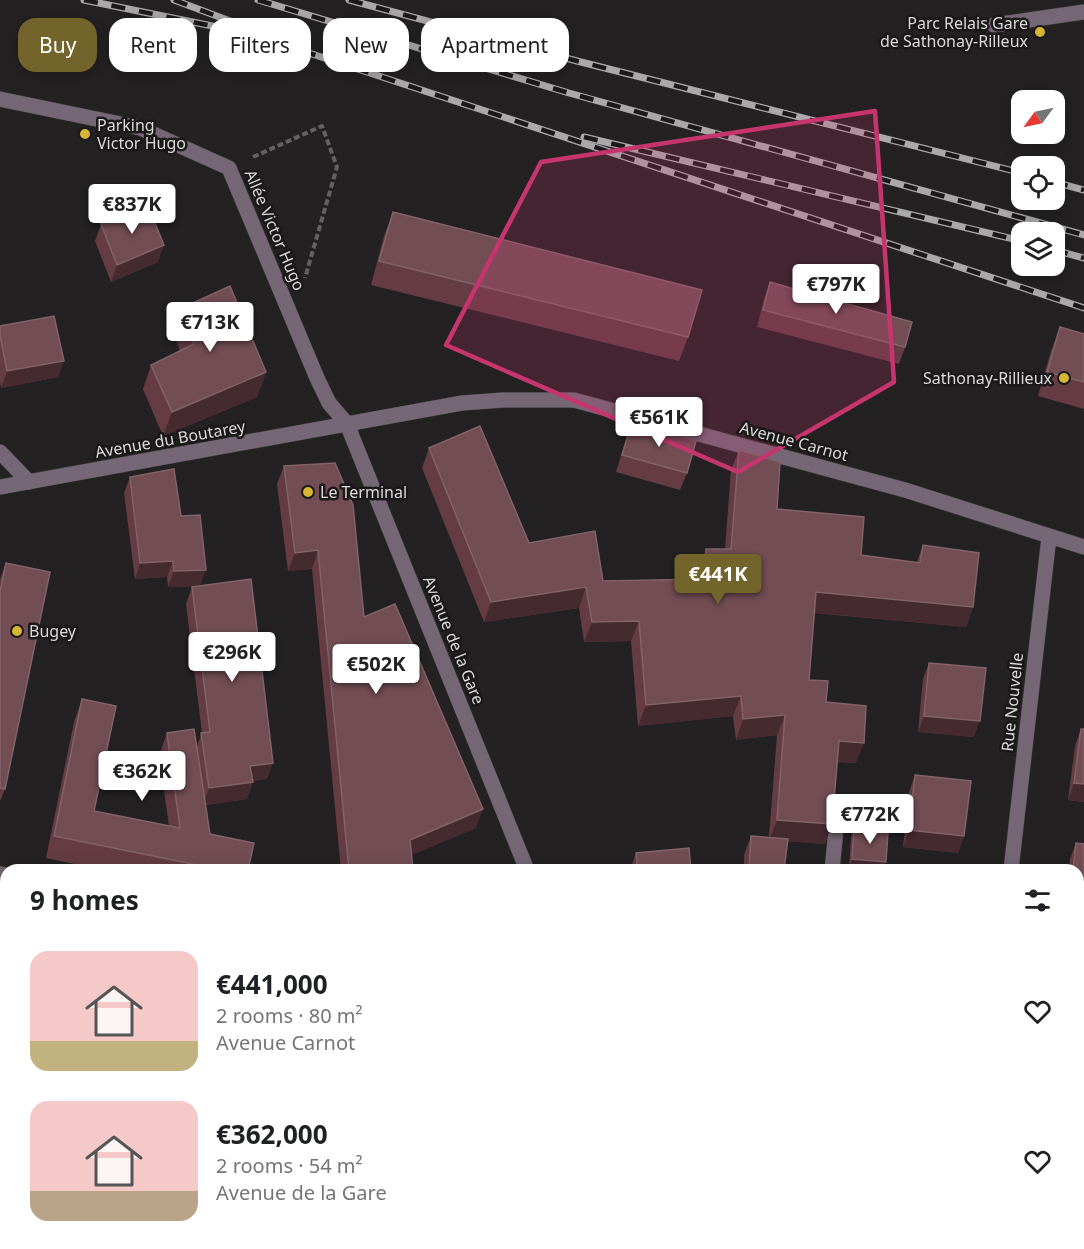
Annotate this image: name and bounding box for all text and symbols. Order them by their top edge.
place label: Parc Relais Gare de Sathonay-Rilleux [880,12,1029,52]
chip: Buy [18,18,97,72]
chip: Rent [109,18,197,72]
chip: Filters [209,18,311,72]
chip: New [323,18,409,72]
chip: Apartment [421,18,569,72]
marker: Parc Relais Gare de Sathonay-Rilleux [1033,25,1047,39]
north arrow [1011,90,1065,144]
map controls [1011,90,1065,276]
place label: Parking Victor Hugo [97,114,186,154]
marker: Parking Victor Hugo [78,127,92,141]
button: locate [1011,156,1065,210]
street label: Allée Victor Hugo [240,166,310,294]
pin: €837K [90,184,174,235]
text: €837K [102,190,162,217]
button: layers [1011,222,1065,276]
pin: €797K [794,264,878,315]
text: €797K [806,270,866,297]
pin: €713K [168,302,252,353]
text: €713K [180,308,240,335]
place label: Sathonay-Rillieux [923,367,1053,389]
marker: Sathonay-Rillieux [1057,371,1071,385]
pin: €561K [617,397,701,448]
text: €561K [629,403,689,430]
street label: Avenue du Boutarey [93,415,248,463]
street label: Avenue Carnot [737,416,851,466]
place label: Le Terminal [320,481,407,503]
marker: Le Terminal [301,485,315,499]
pin: €441K [676,554,760,605]
text: €441K [688,560,748,587]
street label: Avenue de la Gare [418,573,490,707]
place label: Bugey [29,620,77,642]
marker: Bugey [10,624,24,638]
pin: €296K [190,632,274,683]
text: €296K [202,638,262,665]
pin: €502K [334,644,418,695]
text: €502K [346,650,406,677]
street label: Rue Nouvelle [996,652,1028,752]
pin: €362K [100,751,184,802]
text: €362K [112,757,172,784]
pin: €772K [828,794,912,845]
text: €772K [840,800,900,827]
text: 9 homes [30,882,139,918]
icon: filters [1021,884,1054,917]
text: €441,000 [216,966,328,1002]
icon: home [78,975,150,1047]
icon: heart [1021,995,1054,1028]
text: 2 rooms · 80 m² [216,1002,363,1029]
text: Avenue Carnot [216,1029,355,1056]
text: €362,000 [216,1116,328,1152]
icon: home [78,1125,150,1197]
icon: heart [1021,1145,1054,1178]
text: 2 rooms · 54 m² [216,1152,363,1179]
text: Avenue de la Gare [216,1179,387,1206]

